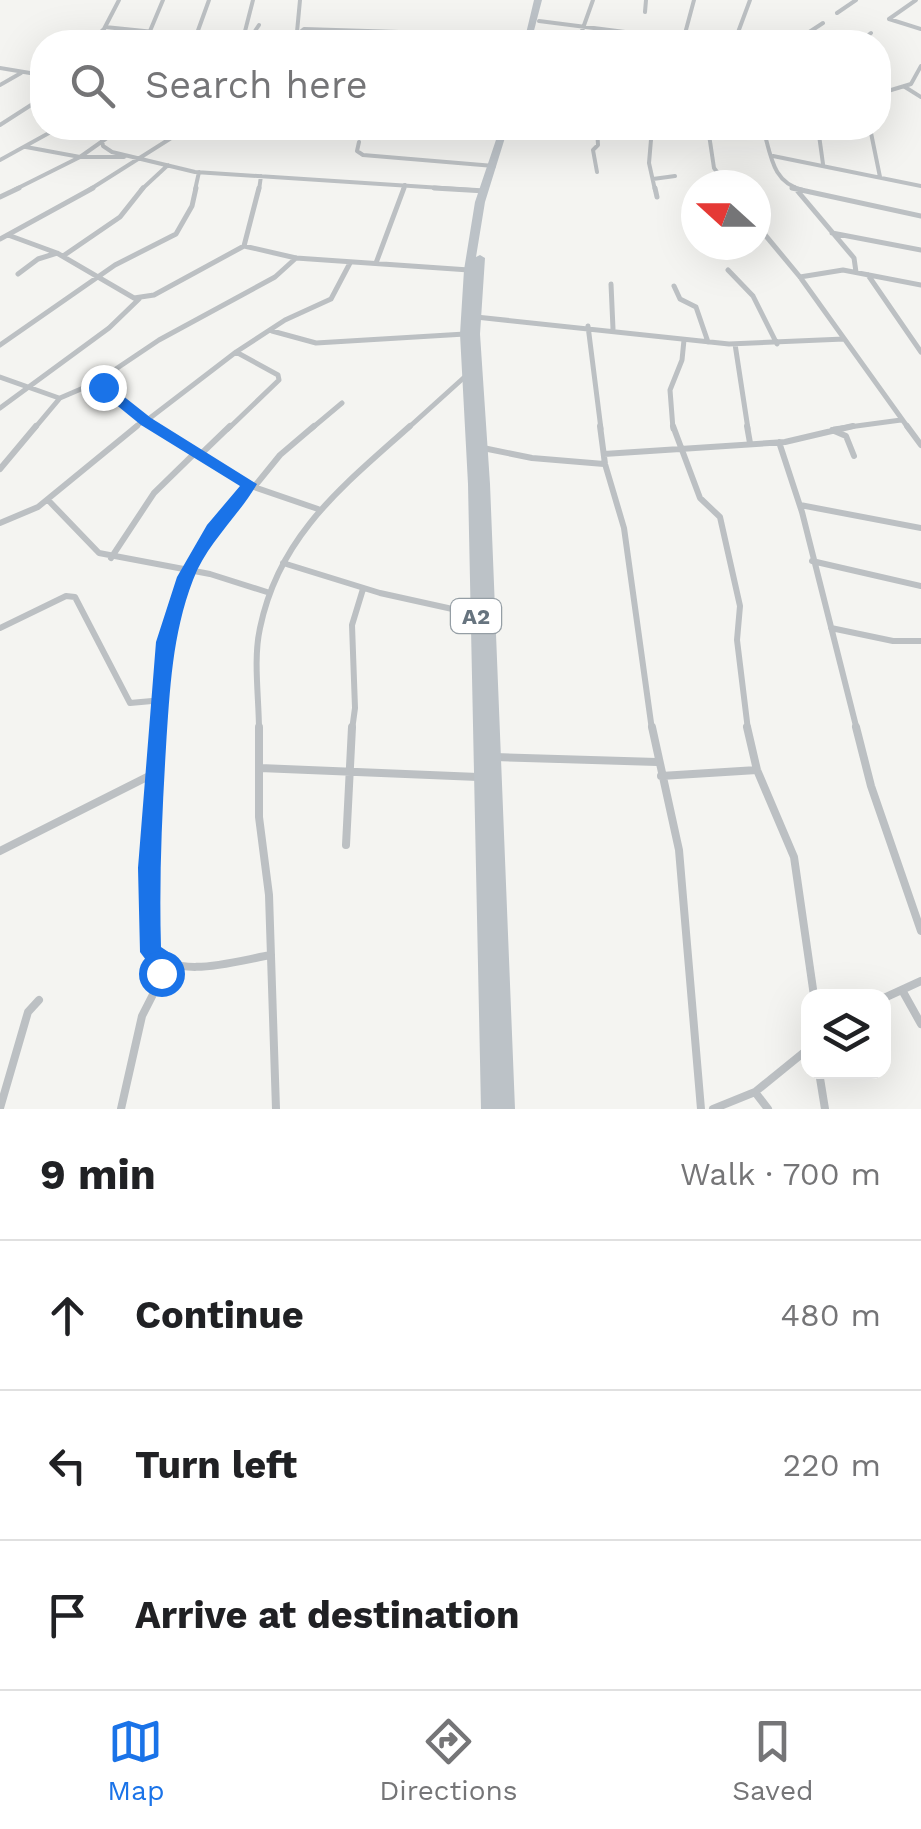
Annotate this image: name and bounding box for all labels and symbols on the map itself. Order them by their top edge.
north arrow [681,170,771,260]
route end [81,365,127,411]
road number: A2 [451,599,501,633]
route start [139,951,185,997]

